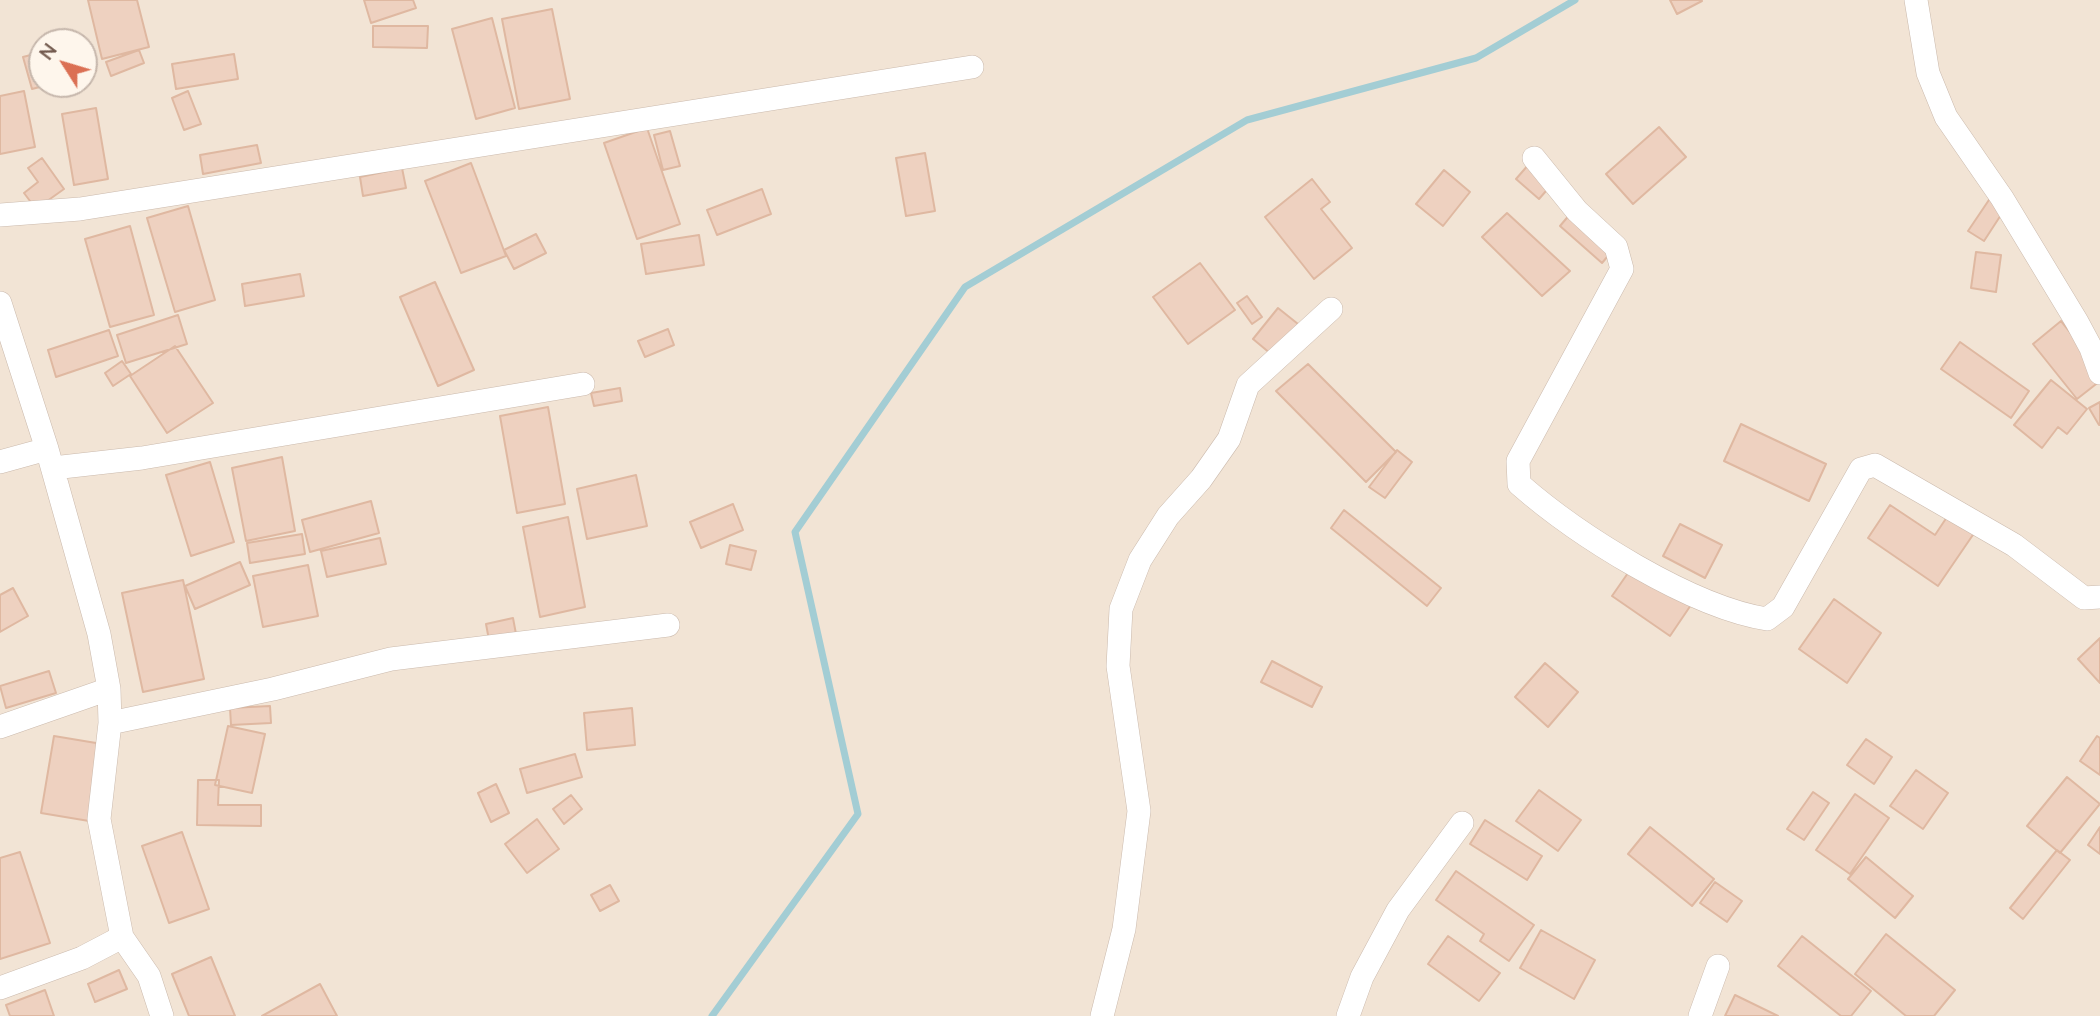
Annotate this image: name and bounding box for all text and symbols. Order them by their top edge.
north arrow [28,28,98,98]
text: N [34,39,61,64]

